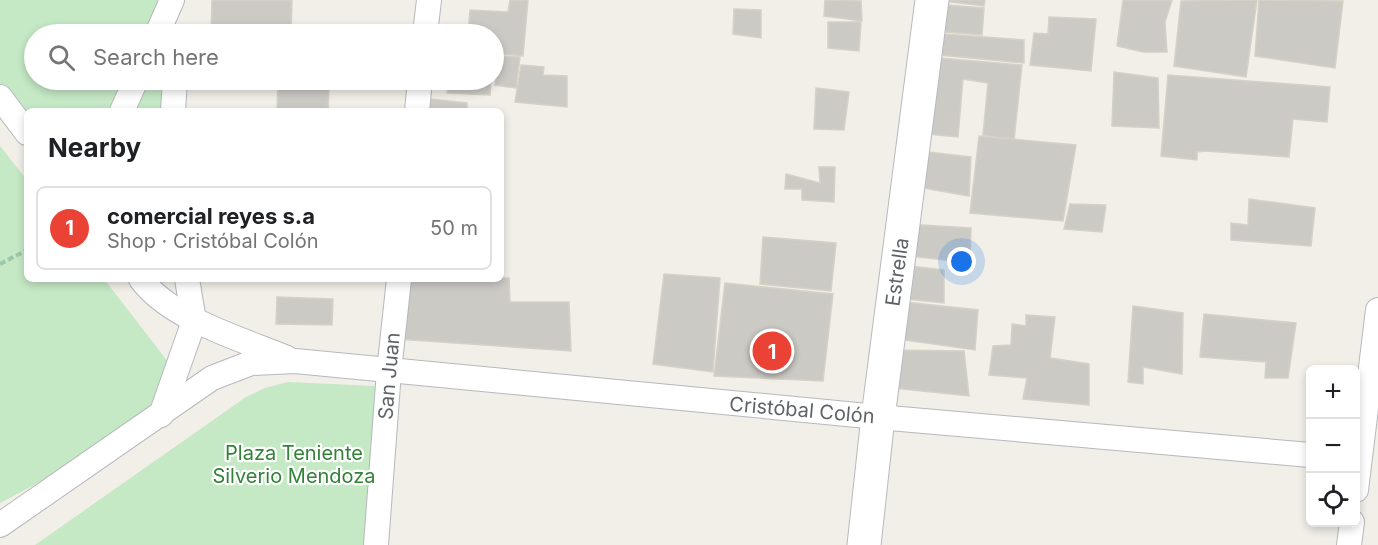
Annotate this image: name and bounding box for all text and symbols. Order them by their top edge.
search box [24,24,504,90]
icon: search [45,41,78,74]
text: Search here [93,44,219,70]
text: Nearby [48,132,141,163]
text: comercial reyes s.a [107,203,315,229]
text: 1 [65,216,74,240]
text: 50 m [430,216,478,240]
text: Shop · Cristóbal Colón [107,229,319,253]
street label: Estrella [880,236,914,308]
your location [947,247,976,276]
pin: 1 [752,328,792,374]
street label: San Juan [373,331,405,421]
map controls [1306,365,1360,527]
button: + [1306,365,1360,419]
street label: Cristóbal Colón [728,392,876,428]
button: − [1306,419,1360,473]
park label: Plaza Teniente Silverio Mendoza [212,441,376,488]
button: locate [1306,473,1360,527]

